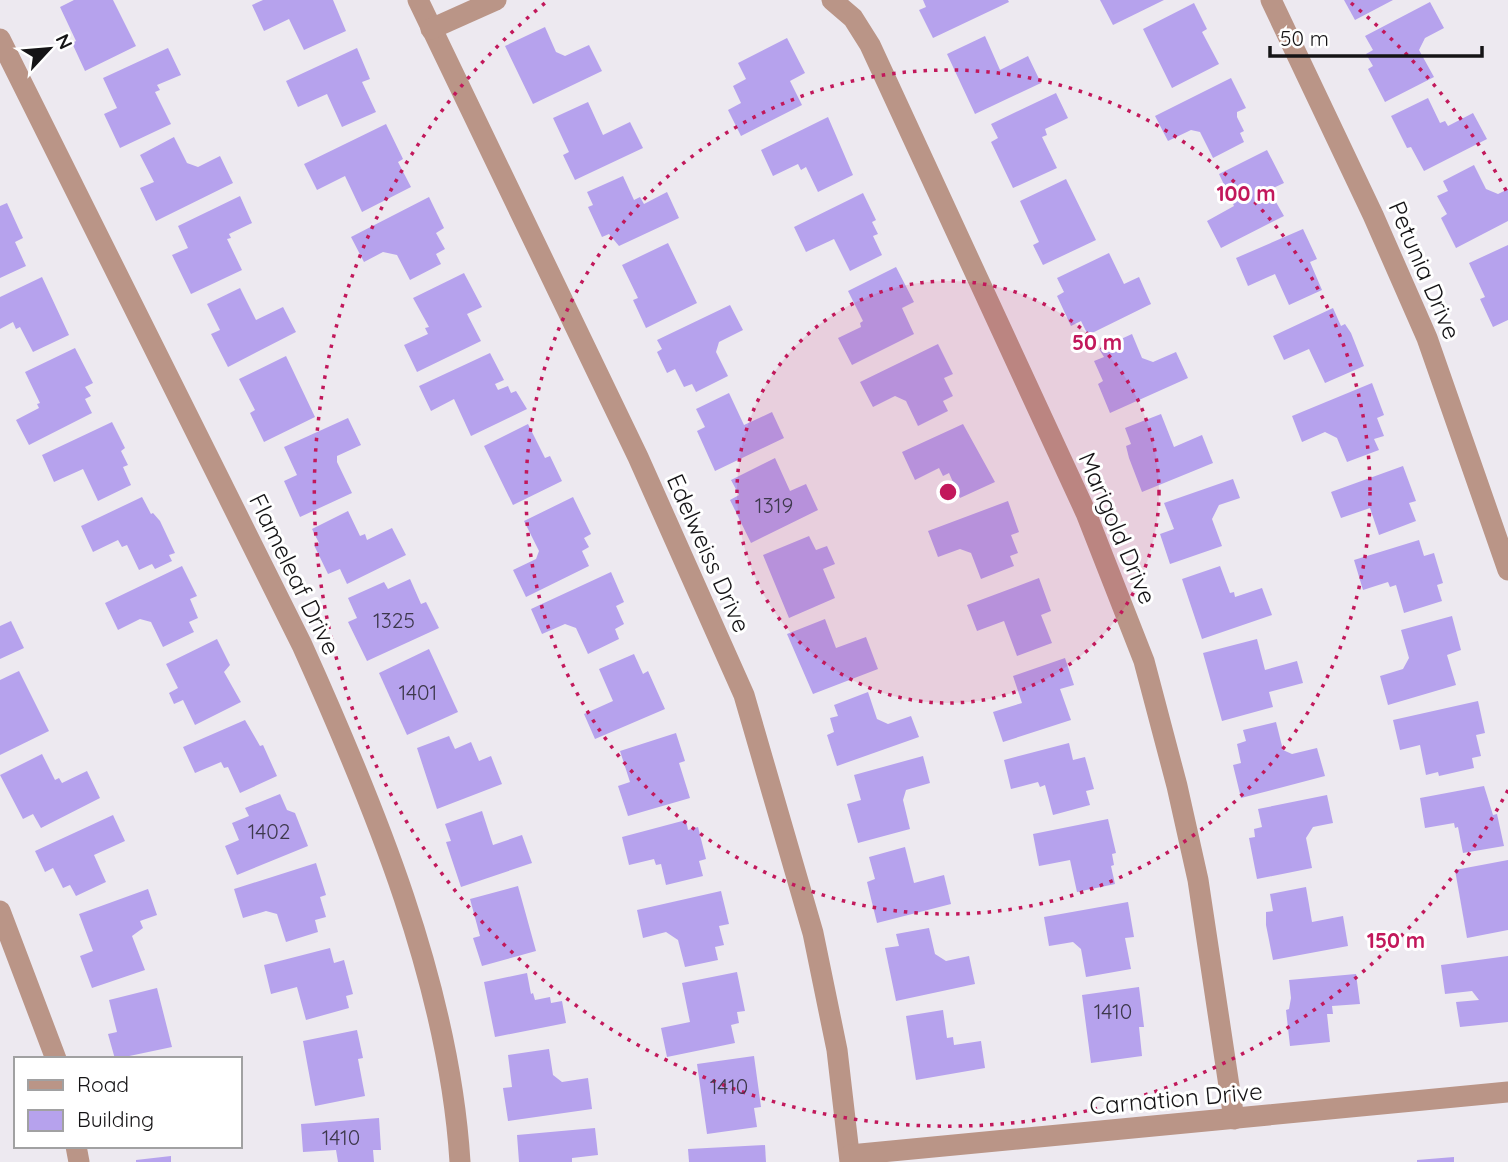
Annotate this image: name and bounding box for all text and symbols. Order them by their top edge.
north arrow [14,14,84,84]
scale bar [1270,14,1482,58]
text: 50 m [1280,25,1329,51]
text: N [50,30,78,53]
text: 100 m [1216,180,1276,206]
street label: Petunia Drive [1382,196,1468,344]
text: 50 m [1072,329,1122,355]
street label: Marigold Drive [1073,448,1163,608]
street label: Edelweiss Drive [661,469,757,637]
centre of rings [936,480,960,504]
street label: Flameleaf Drive [243,489,347,659]
house number: 1319 [755,492,793,518]
house number: 1325 [373,607,415,633]
house number: 1401 [399,679,437,705]
house number: 1402 [248,818,290,844]
text: 150 m [1367,927,1425,953]
house number: 1410 [1094,998,1132,1024]
legend [14,1057,242,1148]
text: Road [77,1071,129,1097]
house number: 1410 [710,1073,748,1099]
street label: Carnation Drive [1088,1075,1264,1121]
text: Building [77,1106,154,1132]
house number: 1410 [322,1124,360,1150]

